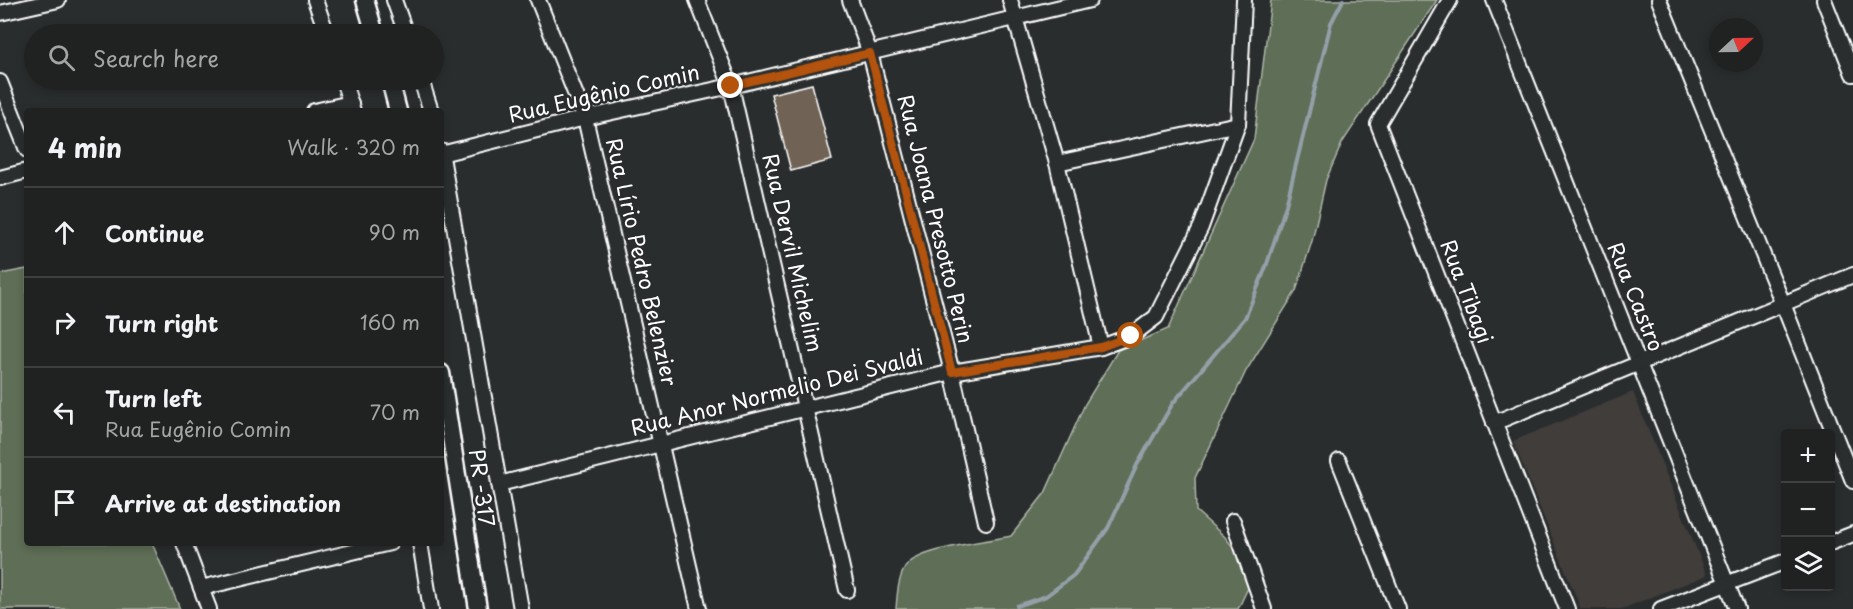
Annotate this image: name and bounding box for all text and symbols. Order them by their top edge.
north arrow [1709,18,1763,72]
search box [24,24,444,90]
icon: search [45,41,78,74]
text: Search here [93,41,219,74]
street label: Rua Eugênio Comin [505,54,702,130]
route end [717,72,743,98]
street label: Rua Joana Presotto Perin [891,91,983,346]
text: 4 min [48,128,122,167]
text: Walk · 320 m [287,132,420,162]
street label: Rua Lírio Pedro Belenzier [599,135,687,389]
street label: Rua Dervil Michelim [756,150,832,355]
icon: ahead [48,216,81,249]
text: Continue [105,216,204,249]
text: 90 m [369,217,420,247]
street label: Rua Tibagi [1433,235,1502,348]
street label: Rua Castro [1600,237,1673,356]
icon: right [48,306,81,339]
text: Turn right [105,306,218,339]
text: 160 m [360,307,420,337]
route start [1117,322,1143,348]
street label: Rua Anor Normelio Dei Svaldi [627,339,926,443]
text: Turn left [105,381,202,414]
icon: left [48,396,81,429]
text: 70 m [370,397,420,427]
text: Rua Eugênio Comin [105,414,291,444]
map controls [1781,429,1835,591]
button: + [1781,429,1835,483]
street label: PR -317 [462,447,504,529]
button: − [1781,483,1835,537]
icon: arrive [48,486,81,519]
text: Arrive at destination [105,486,341,519]
button: layers [1781,537,1835,591]

